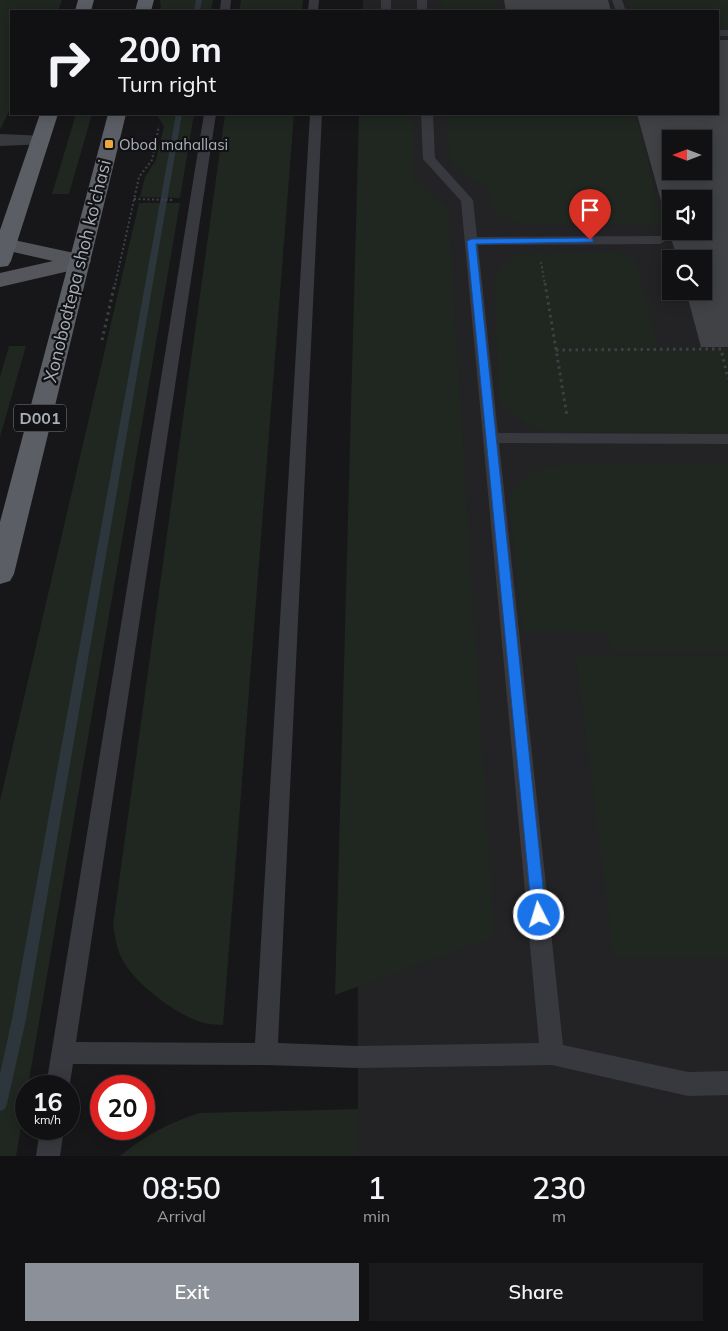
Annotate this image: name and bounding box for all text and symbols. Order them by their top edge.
text: 200 m [118,27,222,71]
icon: right [35,30,100,95]
text: Turn right [118,70,216,98]
north arrow [662,130,712,180]
map controls [662,130,712,300]
place label: Obod mahallasi [119,135,228,154]
marker: Obod mahallasi [103,138,115,150]
street label: Xonobodtepa shoh ko'chasi [38,157,116,385]
pin [569,189,611,240]
button: sound [662,190,712,240]
icon: arrive [576,196,604,224]
button: search [662,250,712,300]
road number: D001 [14,404,66,432]
position arrow [512,888,564,940]
speed limit sign: 20 [90,1075,155,1140]
text: 16 [32,1086,63,1117]
text: km/h [34,1112,61,1127]
text: 08:50 [142,1169,221,1207]
text: 1 [368,1169,386,1207]
text: 230 [532,1169,586,1207]
text: Arrival [157,1206,206,1226]
text: min [363,1206,390,1226]
text: m [552,1206,566,1226]
button: Exit [25,1263,359,1321]
button: Share [369,1263,703,1321]

